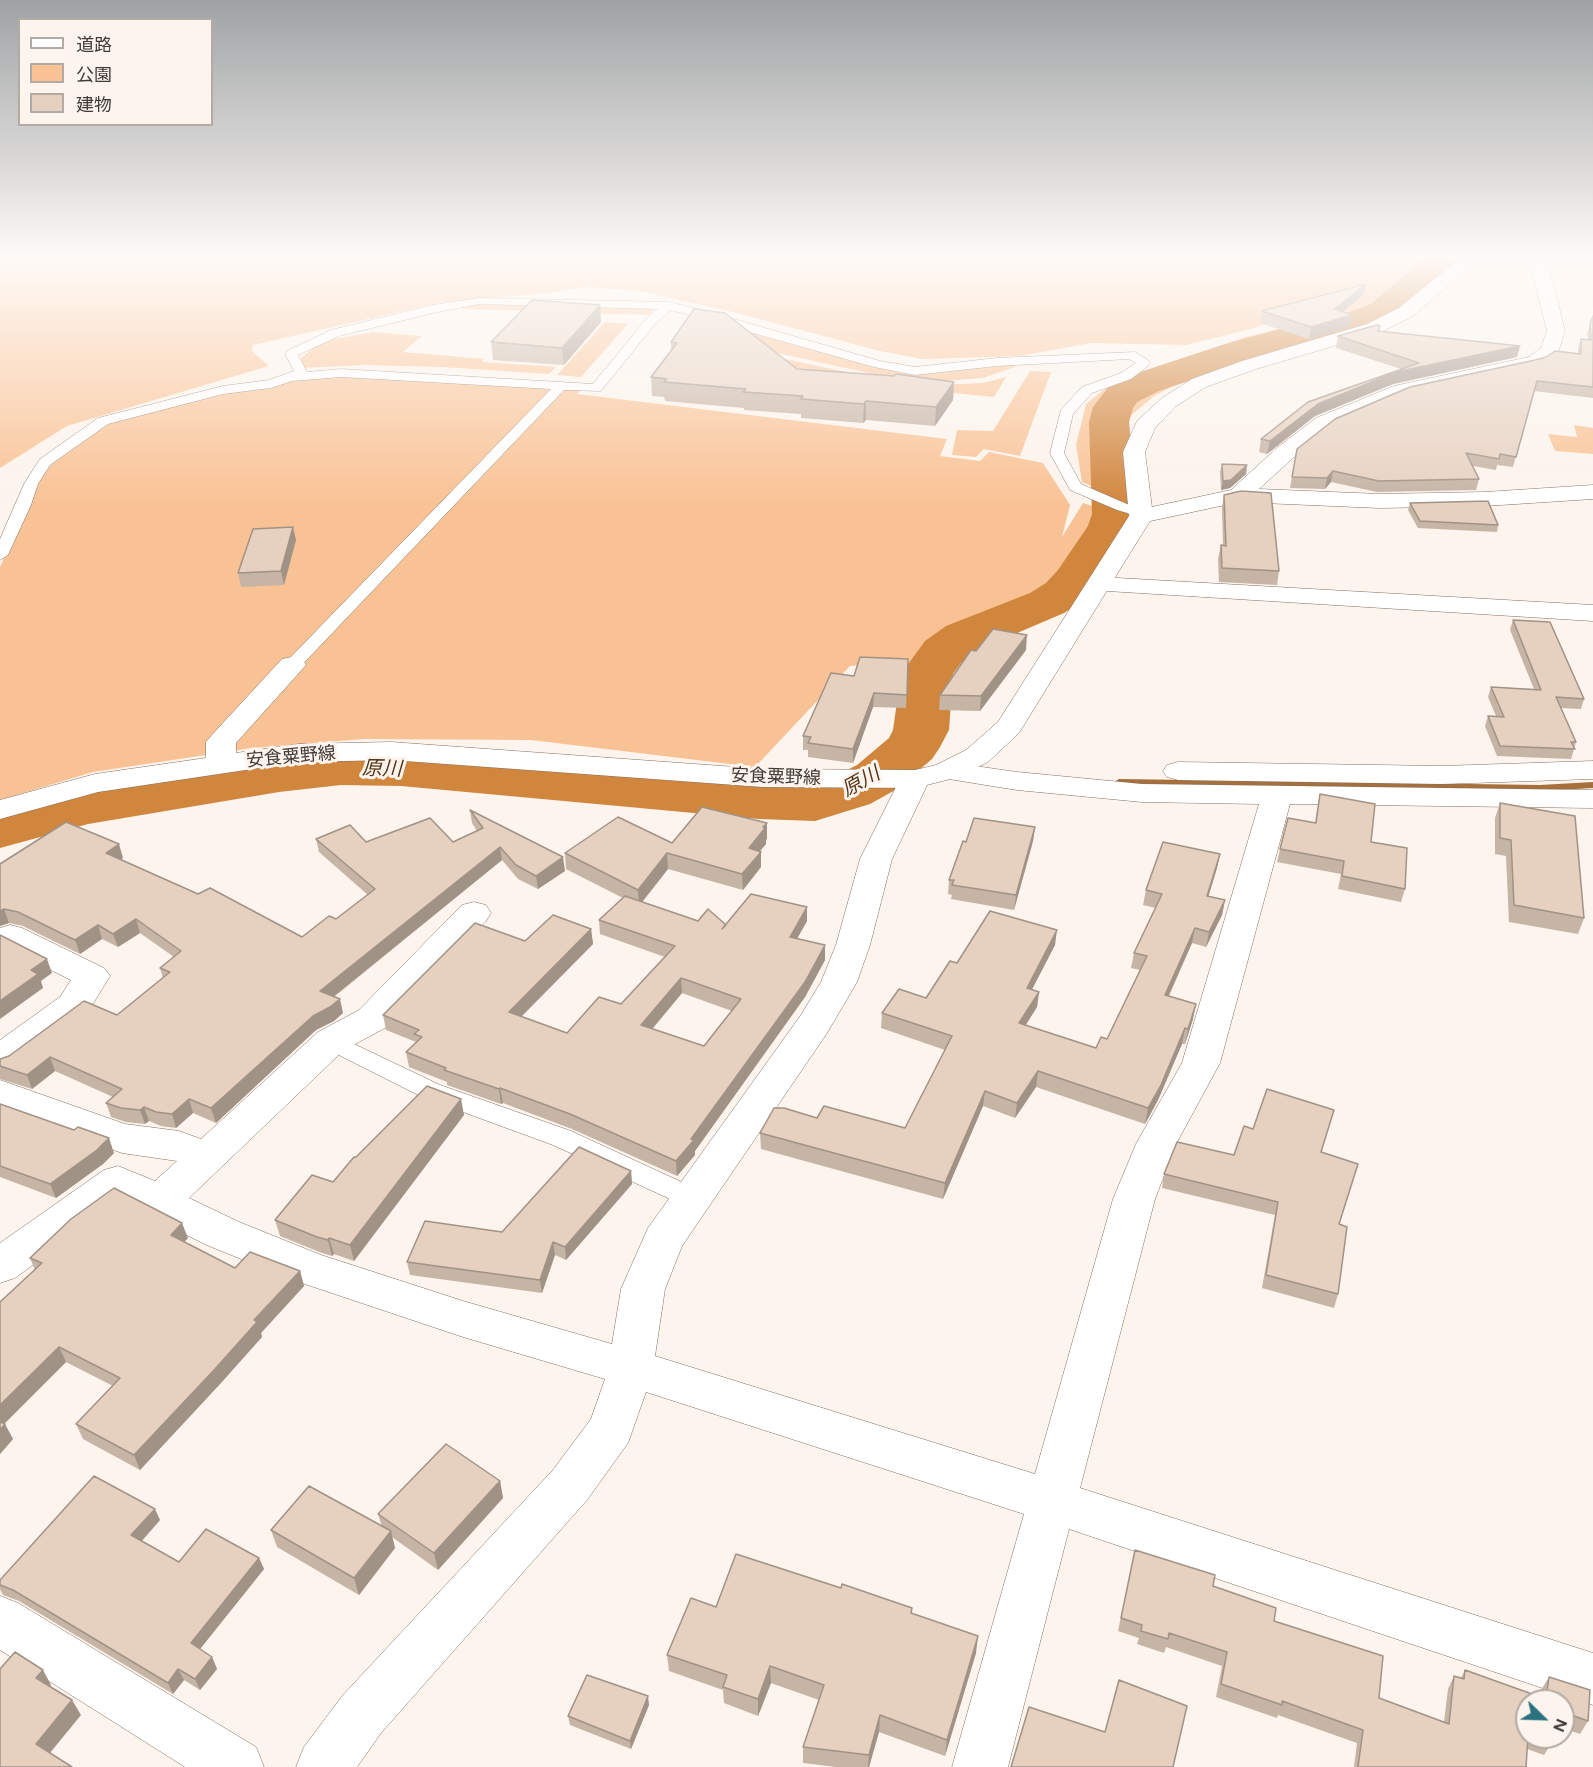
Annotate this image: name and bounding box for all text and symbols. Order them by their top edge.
legend [18,18,213,126]
text: 道路 [76,34,112,56]
text: 公園 [76,64,112,86]
text: 建物 [76,94,112,116]
street label: 安食粟野線 [245,742,337,772]
water label: 原川 [362,756,402,782]
water label: 原川 [838,762,884,802]
street label: 安食粟野線 [731,765,821,789]
north arrow [1515,1689,1575,1749]
text: N [1549,1716,1571,1735]

